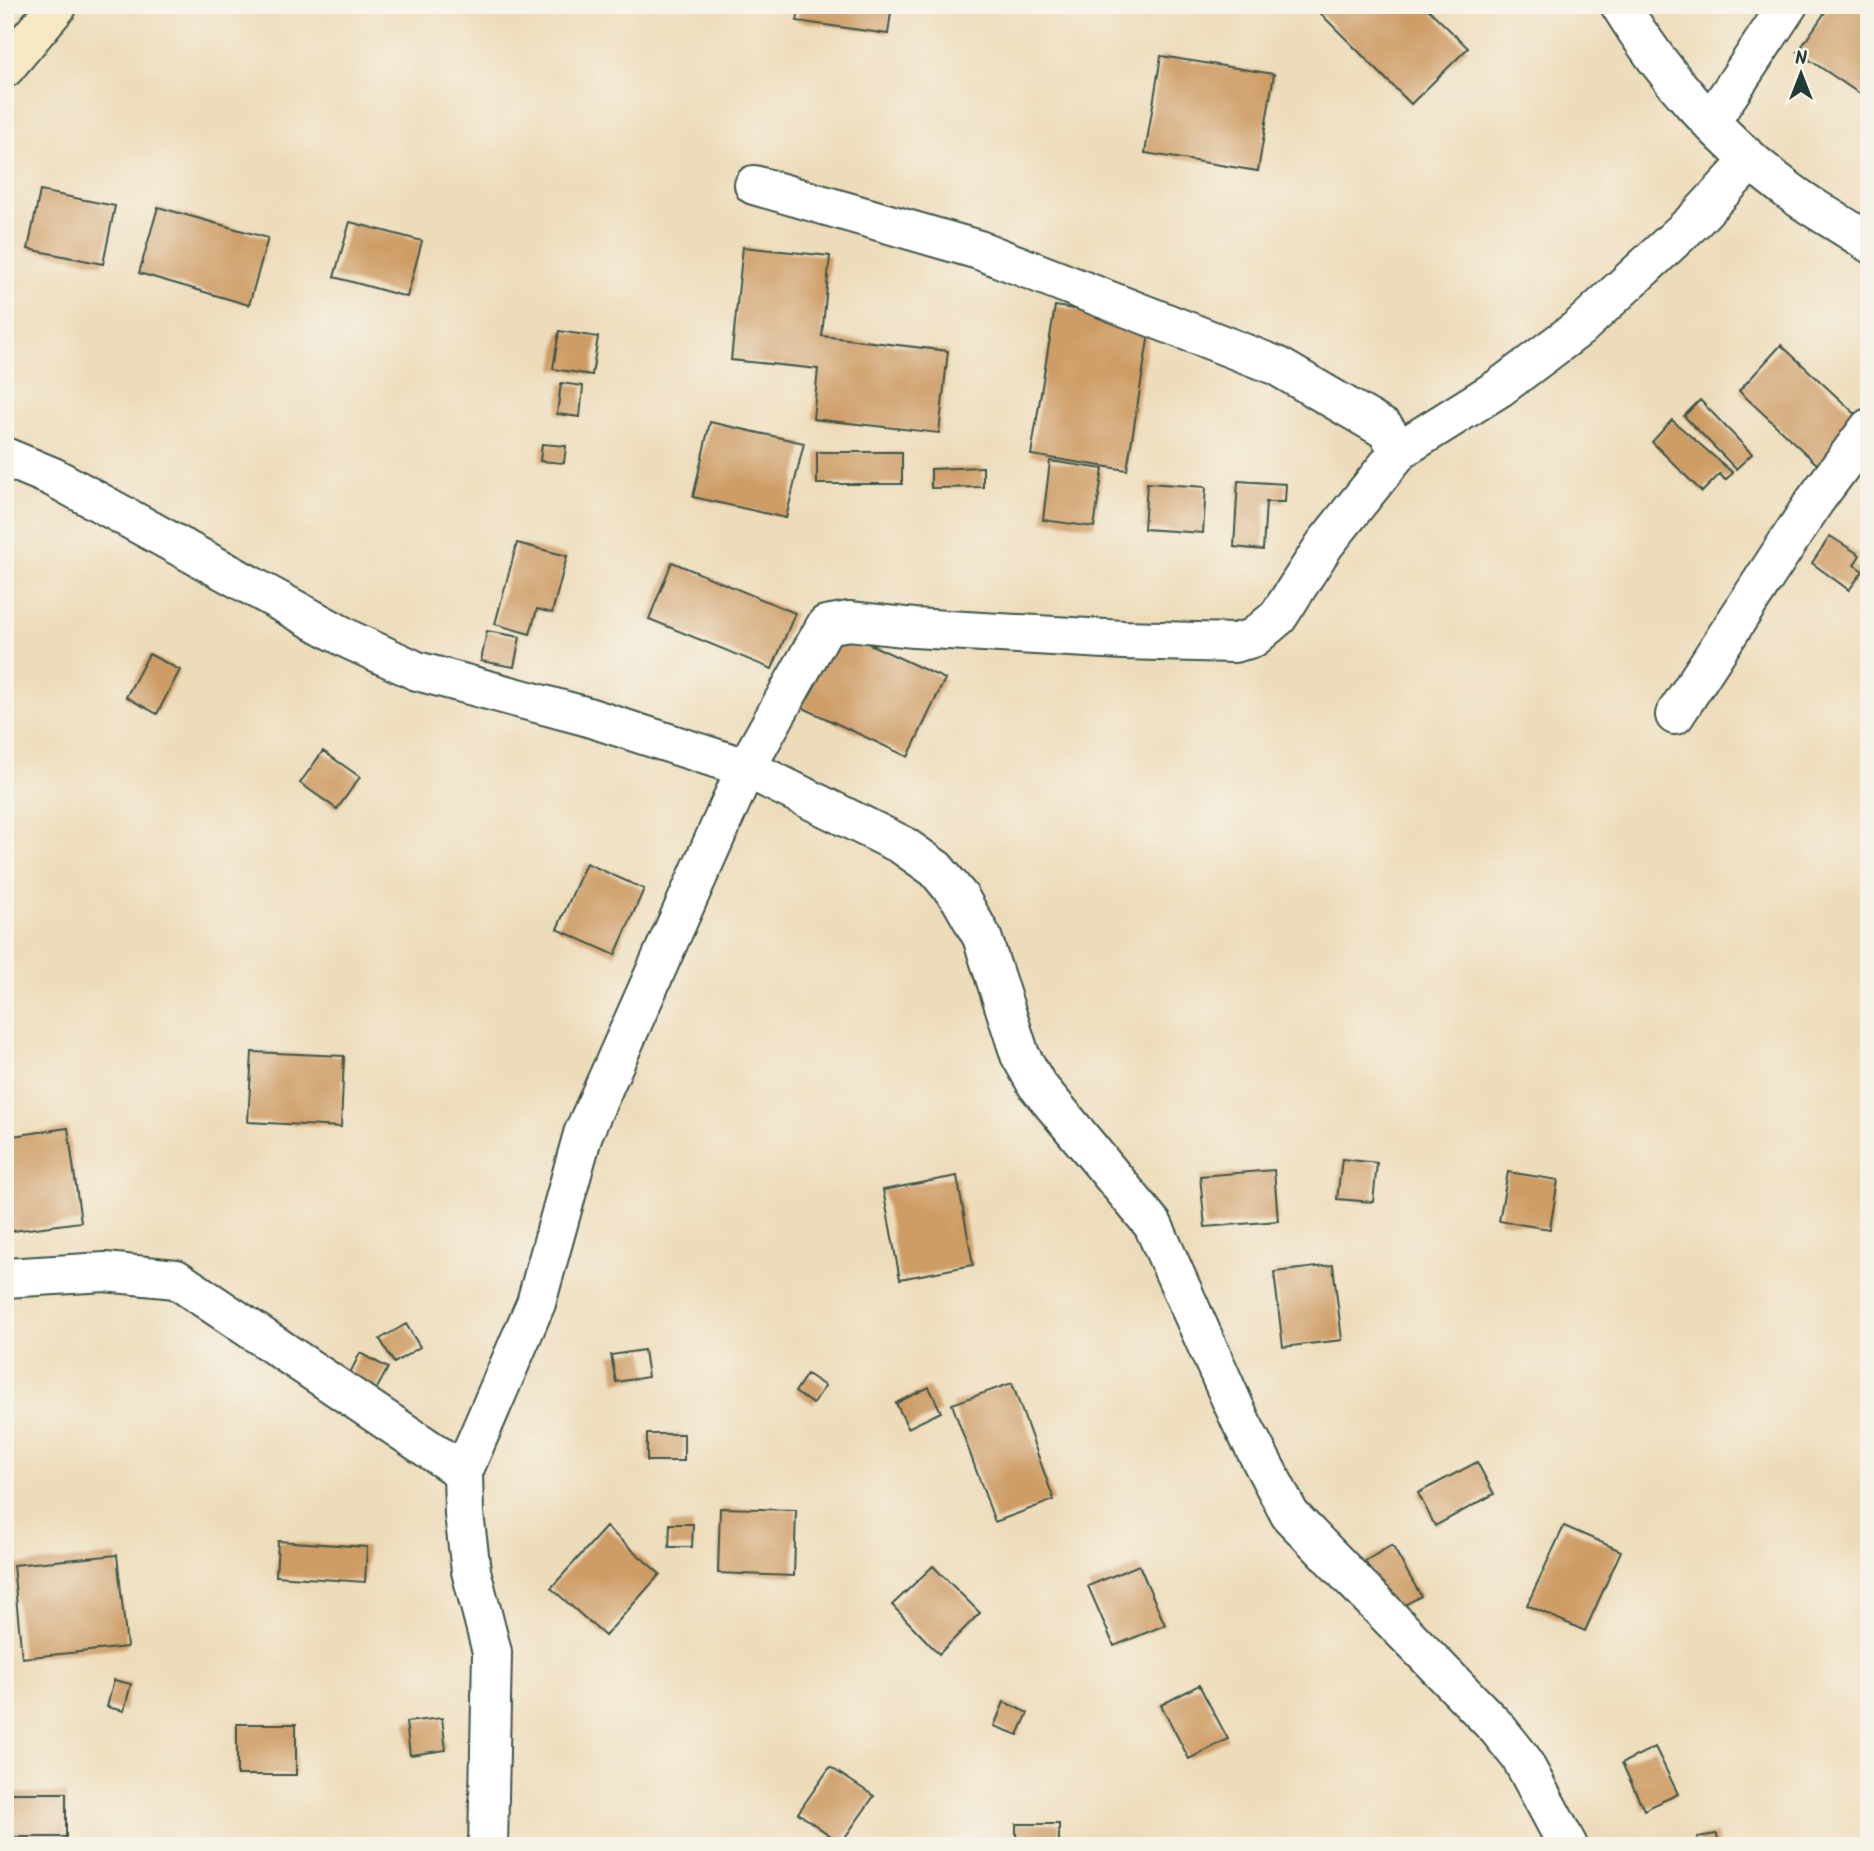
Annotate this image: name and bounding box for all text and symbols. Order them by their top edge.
north arrow [1766,38,1836,108]
text: N [1795,44,1807,74]

